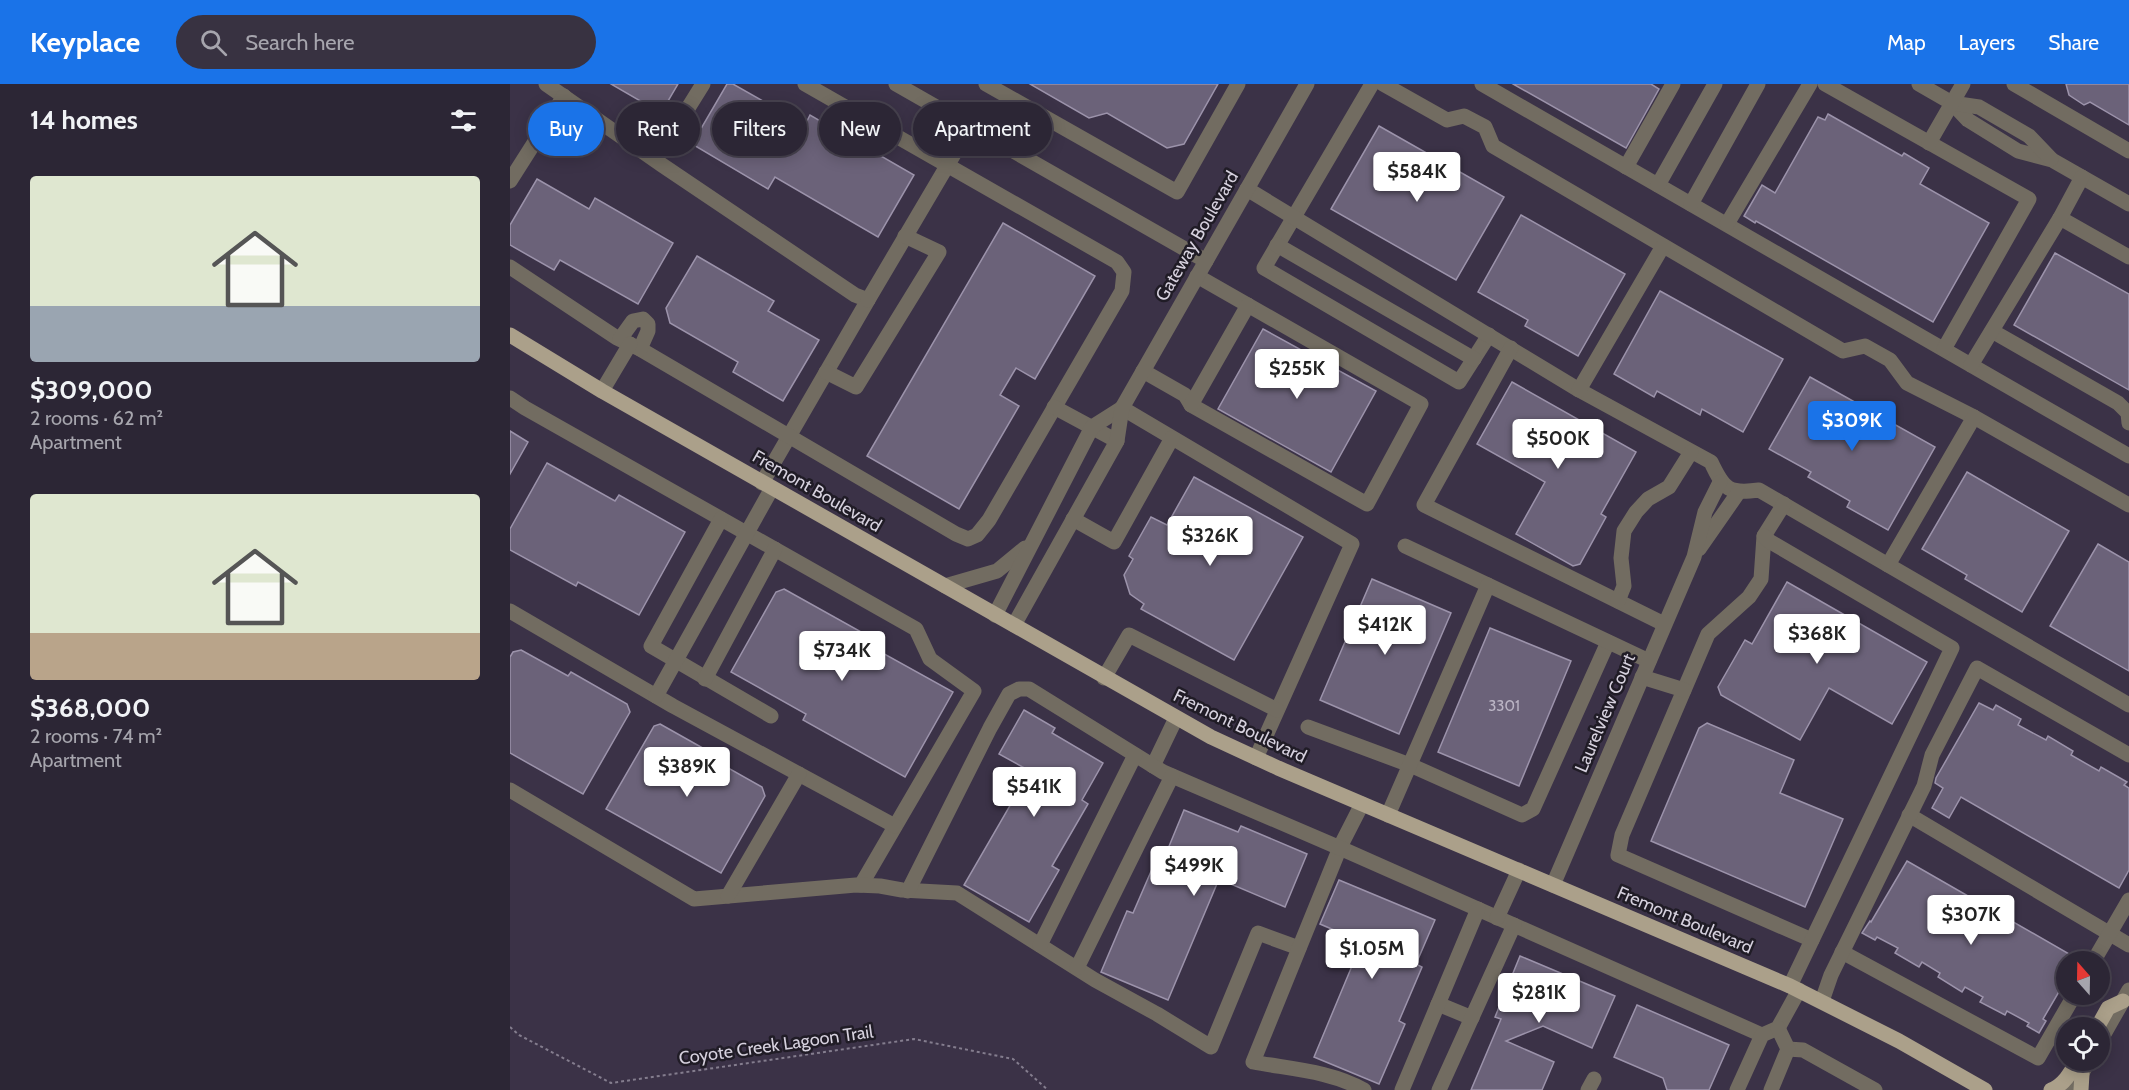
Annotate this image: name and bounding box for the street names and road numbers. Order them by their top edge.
street label: Gateway Boulevard [1151,167,1243,305]
street label: Fremont Boulevard [749,445,885,537]
street label: Laurelview Court [1570,650,1640,776]
street label: Fremont Boulevard [1170,684,1310,768]
street label: Fremont Boulevard [1614,882,1756,958]
street label: Coyote Creek Lagoon Trail [677,1020,875,1070]

